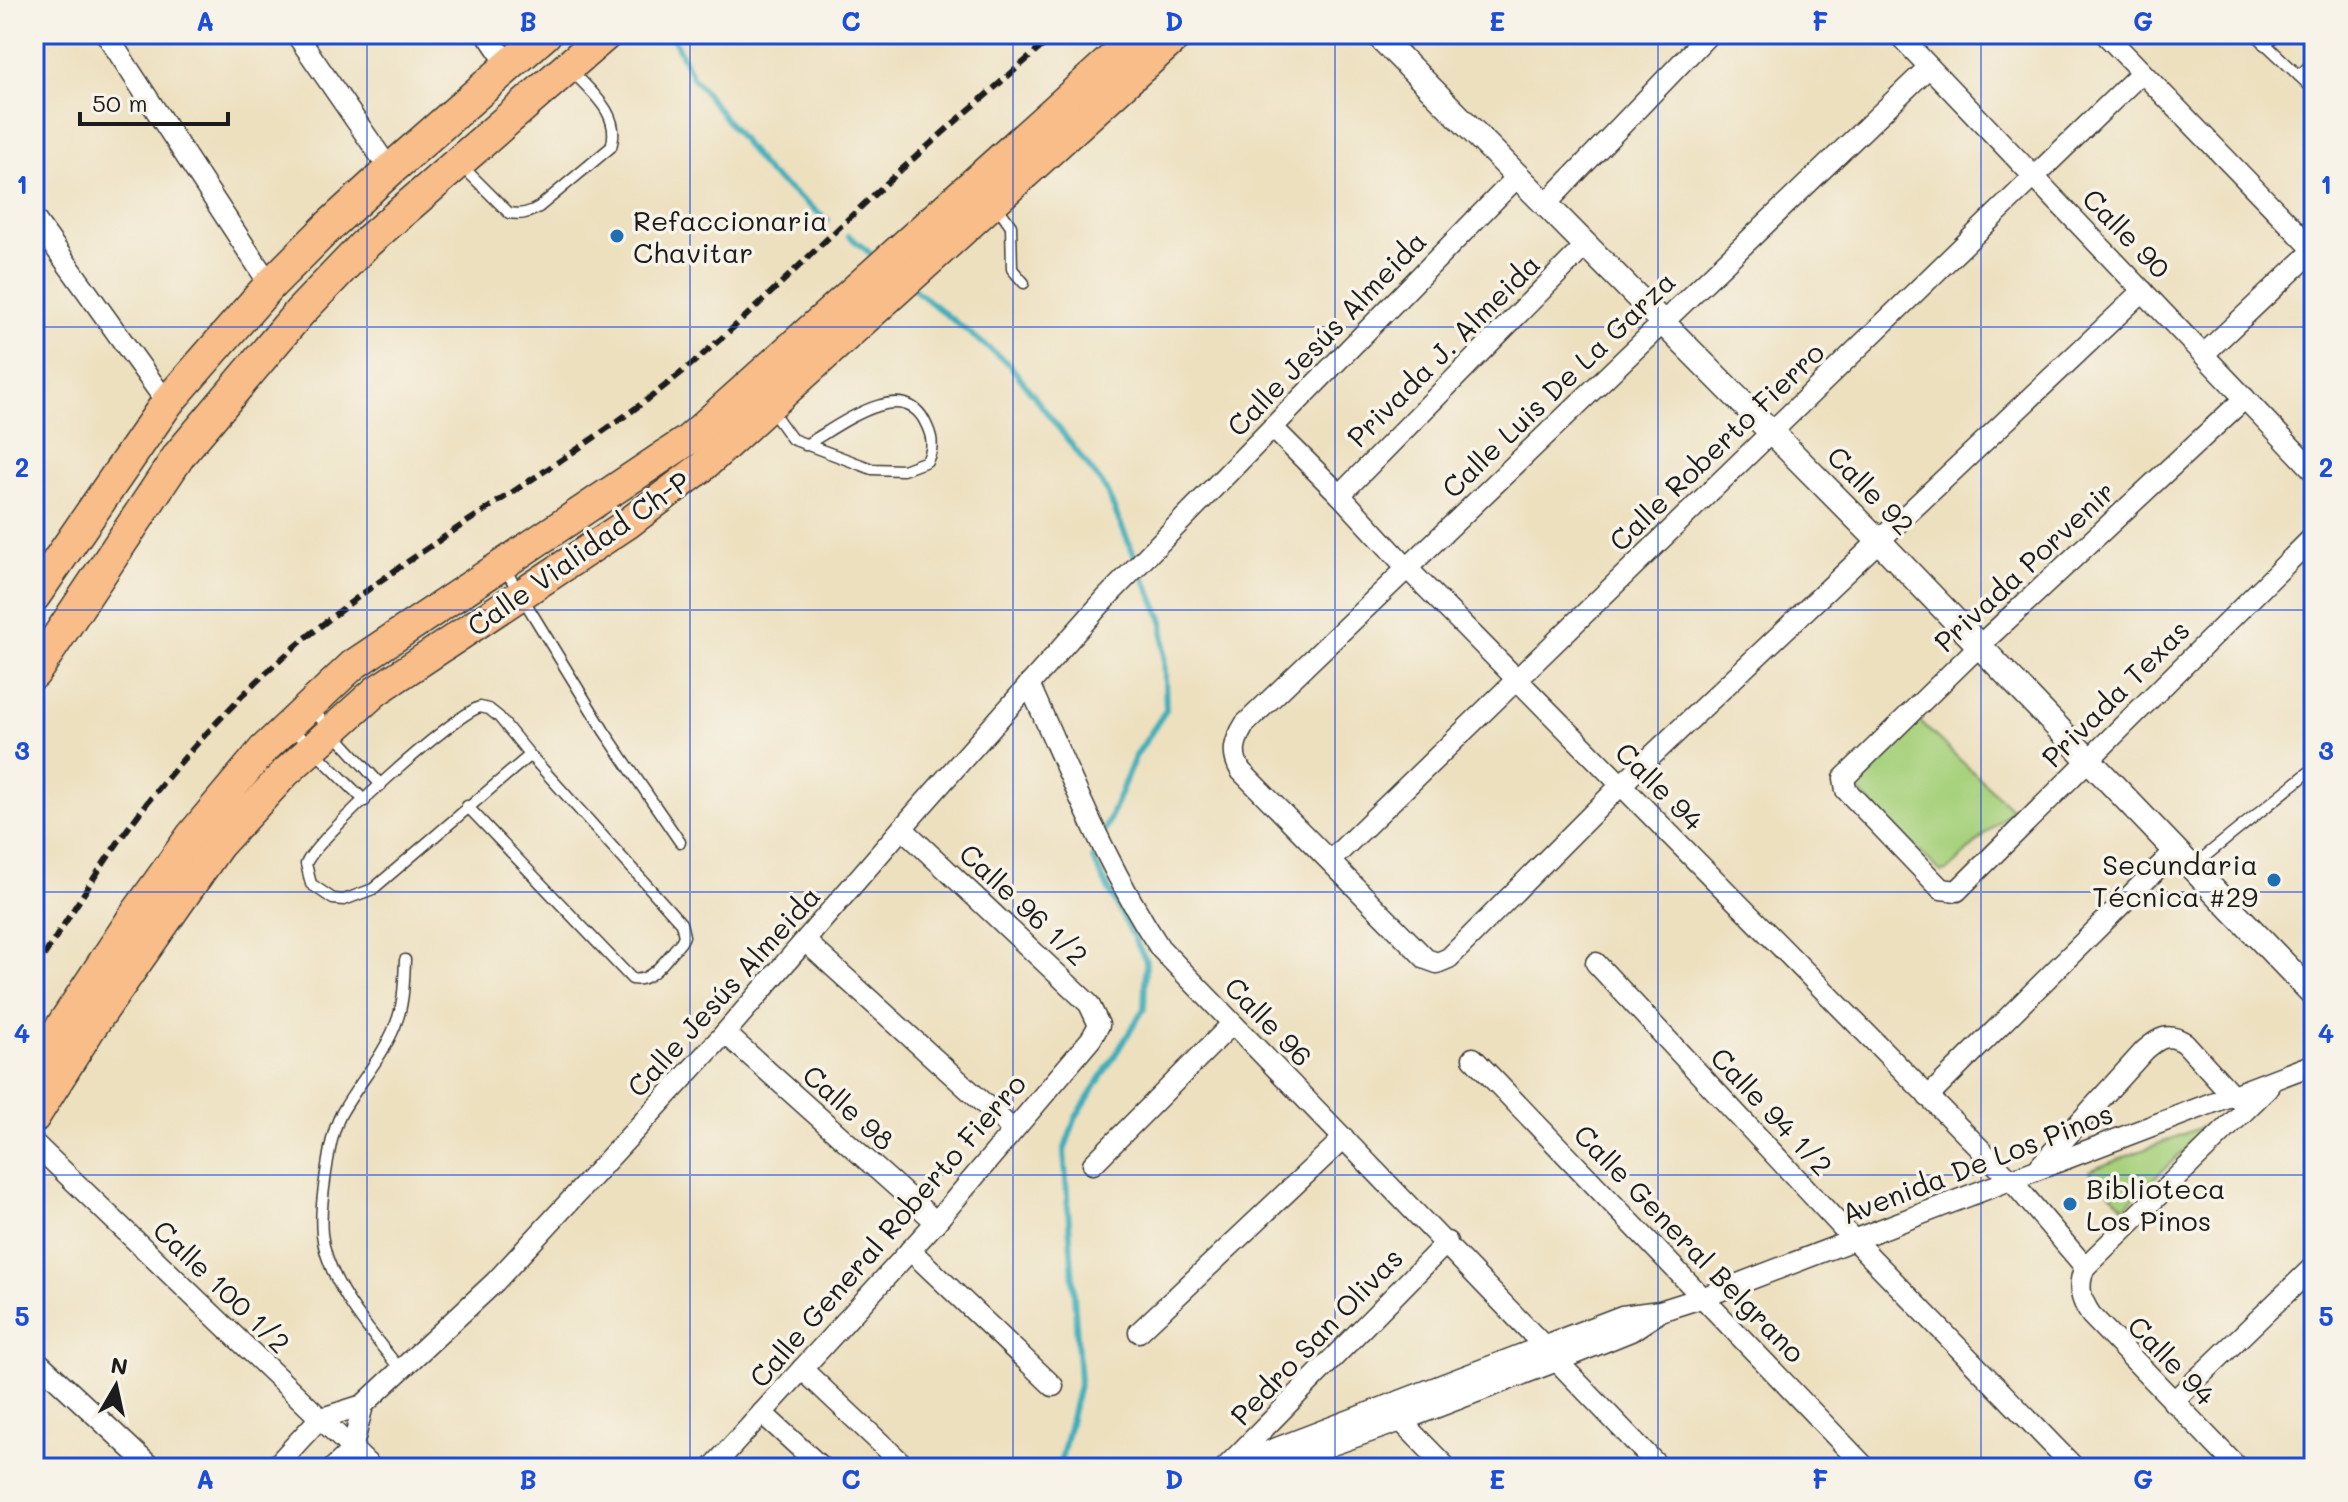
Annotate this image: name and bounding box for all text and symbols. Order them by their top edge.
text: A [196,4,214,38]
text: B [519,4,537,38]
text: C [841,4,861,38]
text: D [1165,4,1183,38]
text: E [1489,4,1505,38]
text: F [1812,4,1828,38]
text: G [2133,4,2153,38]
scale bar [80,76,228,126]
text: 50 m [92,87,148,118]
text: 1 [16,167,28,201]
text: 1 [2320,167,2332,201]
street label: Calle 90 [2075,180,2179,286]
place label: Refaccionaria Chavitar [633,202,828,270]
street label: Calle Jesús Almeida [1219,223,1433,443]
marker: Refaccionaria Chavitar [608,227,626,245]
street label: Privada J. Almeida [1339,246,1547,454]
street label: Calle Luis De La Garza [1434,263,1682,505]
street label: Calle Roberto Fierro [1601,334,1831,558]
street label: Calle 92 [1820,438,1922,542]
text: 2 [15,450,29,484]
text: 2 [2319,450,2333,484]
street label: Calle Vialidad Ch-P [460,463,696,643]
street label: Privada Porvenir [1926,473,2122,659]
street label: Privada Texas [2034,612,2196,774]
text: 3 [14,733,30,767]
text: 3 [2318,733,2334,767]
street label: Calle 94 [1608,734,1712,838]
street label: Calle 96 1/2 [952,835,1096,973]
place label: Secundaria Técnica #29 [2092,846,2258,914]
marker: Secundaria Técnica #29 [2265,871,2283,889]
street label: Calle Jesús Almeida [619,878,827,1104]
street label: Calle 96 [1217,968,1321,1074]
text: 4 [14,1016,30,1050]
text: 4 [2318,1016,2334,1050]
street label: Calle 94 1/2 [1703,1039,1841,1183]
street label: Calle 98 [796,1056,902,1158]
street label: Calle General Roberto Fierro [741,1066,1033,1394]
street label: Avenida De Los Pinos [1836,1095,2118,1231]
street label: Calle General Belgrano [1567,1116,1813,1370]
place label: Biblioteca Los Pinos [2086,1170,2226,1238]
marker: Biblioteca Los Pinos [2061,1195,2079,1213]
street label: Calle 100 1/2 [146,1212,298,1360]
street label: Pedro San Olivas [1222,1240,1410,1432]
text: 5 [14,1299,30,1333]
text: 5 [2318,1299,2334,1333]
street label: Calle 94 [2121,1308,2224,1413]
north arrow [76,1346,156,1426]
text: N [109,1350,130,1381]
text: A [196,1462,214,1496]
text: B [519,1462,537,1496]
text: C [841,1462,861,1496]
text: D [1165,1462,1183,1496]
text: E [1489,1462,1505,1496]
text: F [1812,1462,1828,1496]
text: G [2133,1462,2153,1496]

